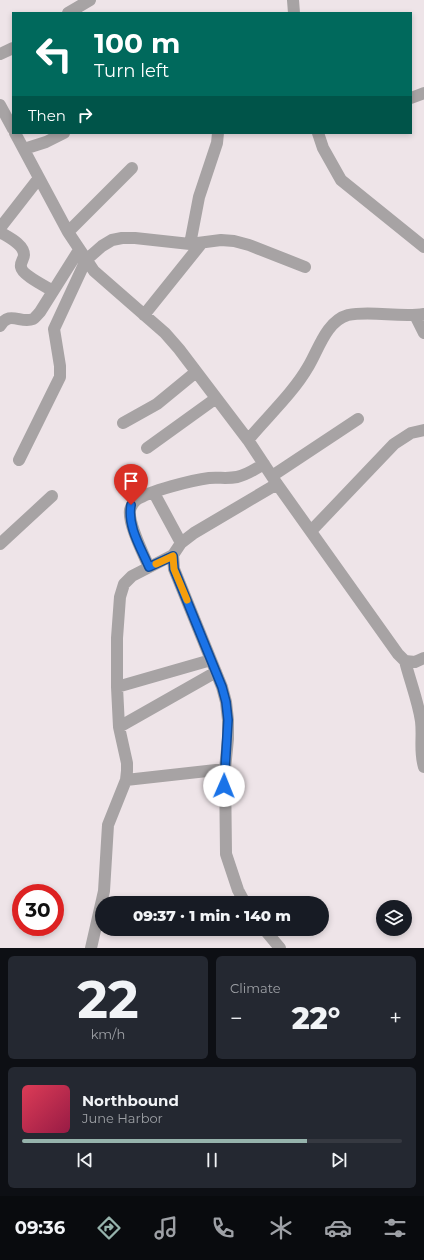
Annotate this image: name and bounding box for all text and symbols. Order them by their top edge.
text: 100 m [94,26,180,60]
icon: left [28,28,80,80]
text: Turn left [94,60,169,82]
icon: right [74,104,96,126]
text: Then [28,106,66,125]
pin [114,464,148,505]
icon: arrive [120,470,142,492]
position arrow [203,765,245,807]
speed limit sign: 30 [12,884,64,936]
map controls [376,900,412,936]
button: layers [376,900,412,936]
text: 09:37 · 1 min · 140 m [133,906,291,925]
text: 22 [77,968,139,1031]
text: Climate [230,980,281,996]
text: 22° [292,1000,340,1037]
text: − [230,1005,243,1032]
text: + [389,1005,402,1032]
text: km/h [91,1026,125,1042]
text: Northbound [82,1091,179,1110]
text: June Harbor [82,1110,163,1126]
icon: previous [74,1149,96,1171]
icon: pause [201,1149,223,1171]
icon: next [328,1149,350,1171]
icon: directions [95,1214,123,1242]
icon: music [152,1214,180,1242]
icon: phone [209,1214,237,1242]
icon: climate [267,1214,295,1242]
icon: car [324,1214,352,1242]
icon: filters [381,1214,409,1242]
text: 09:36 [15,1217,65,1239]

